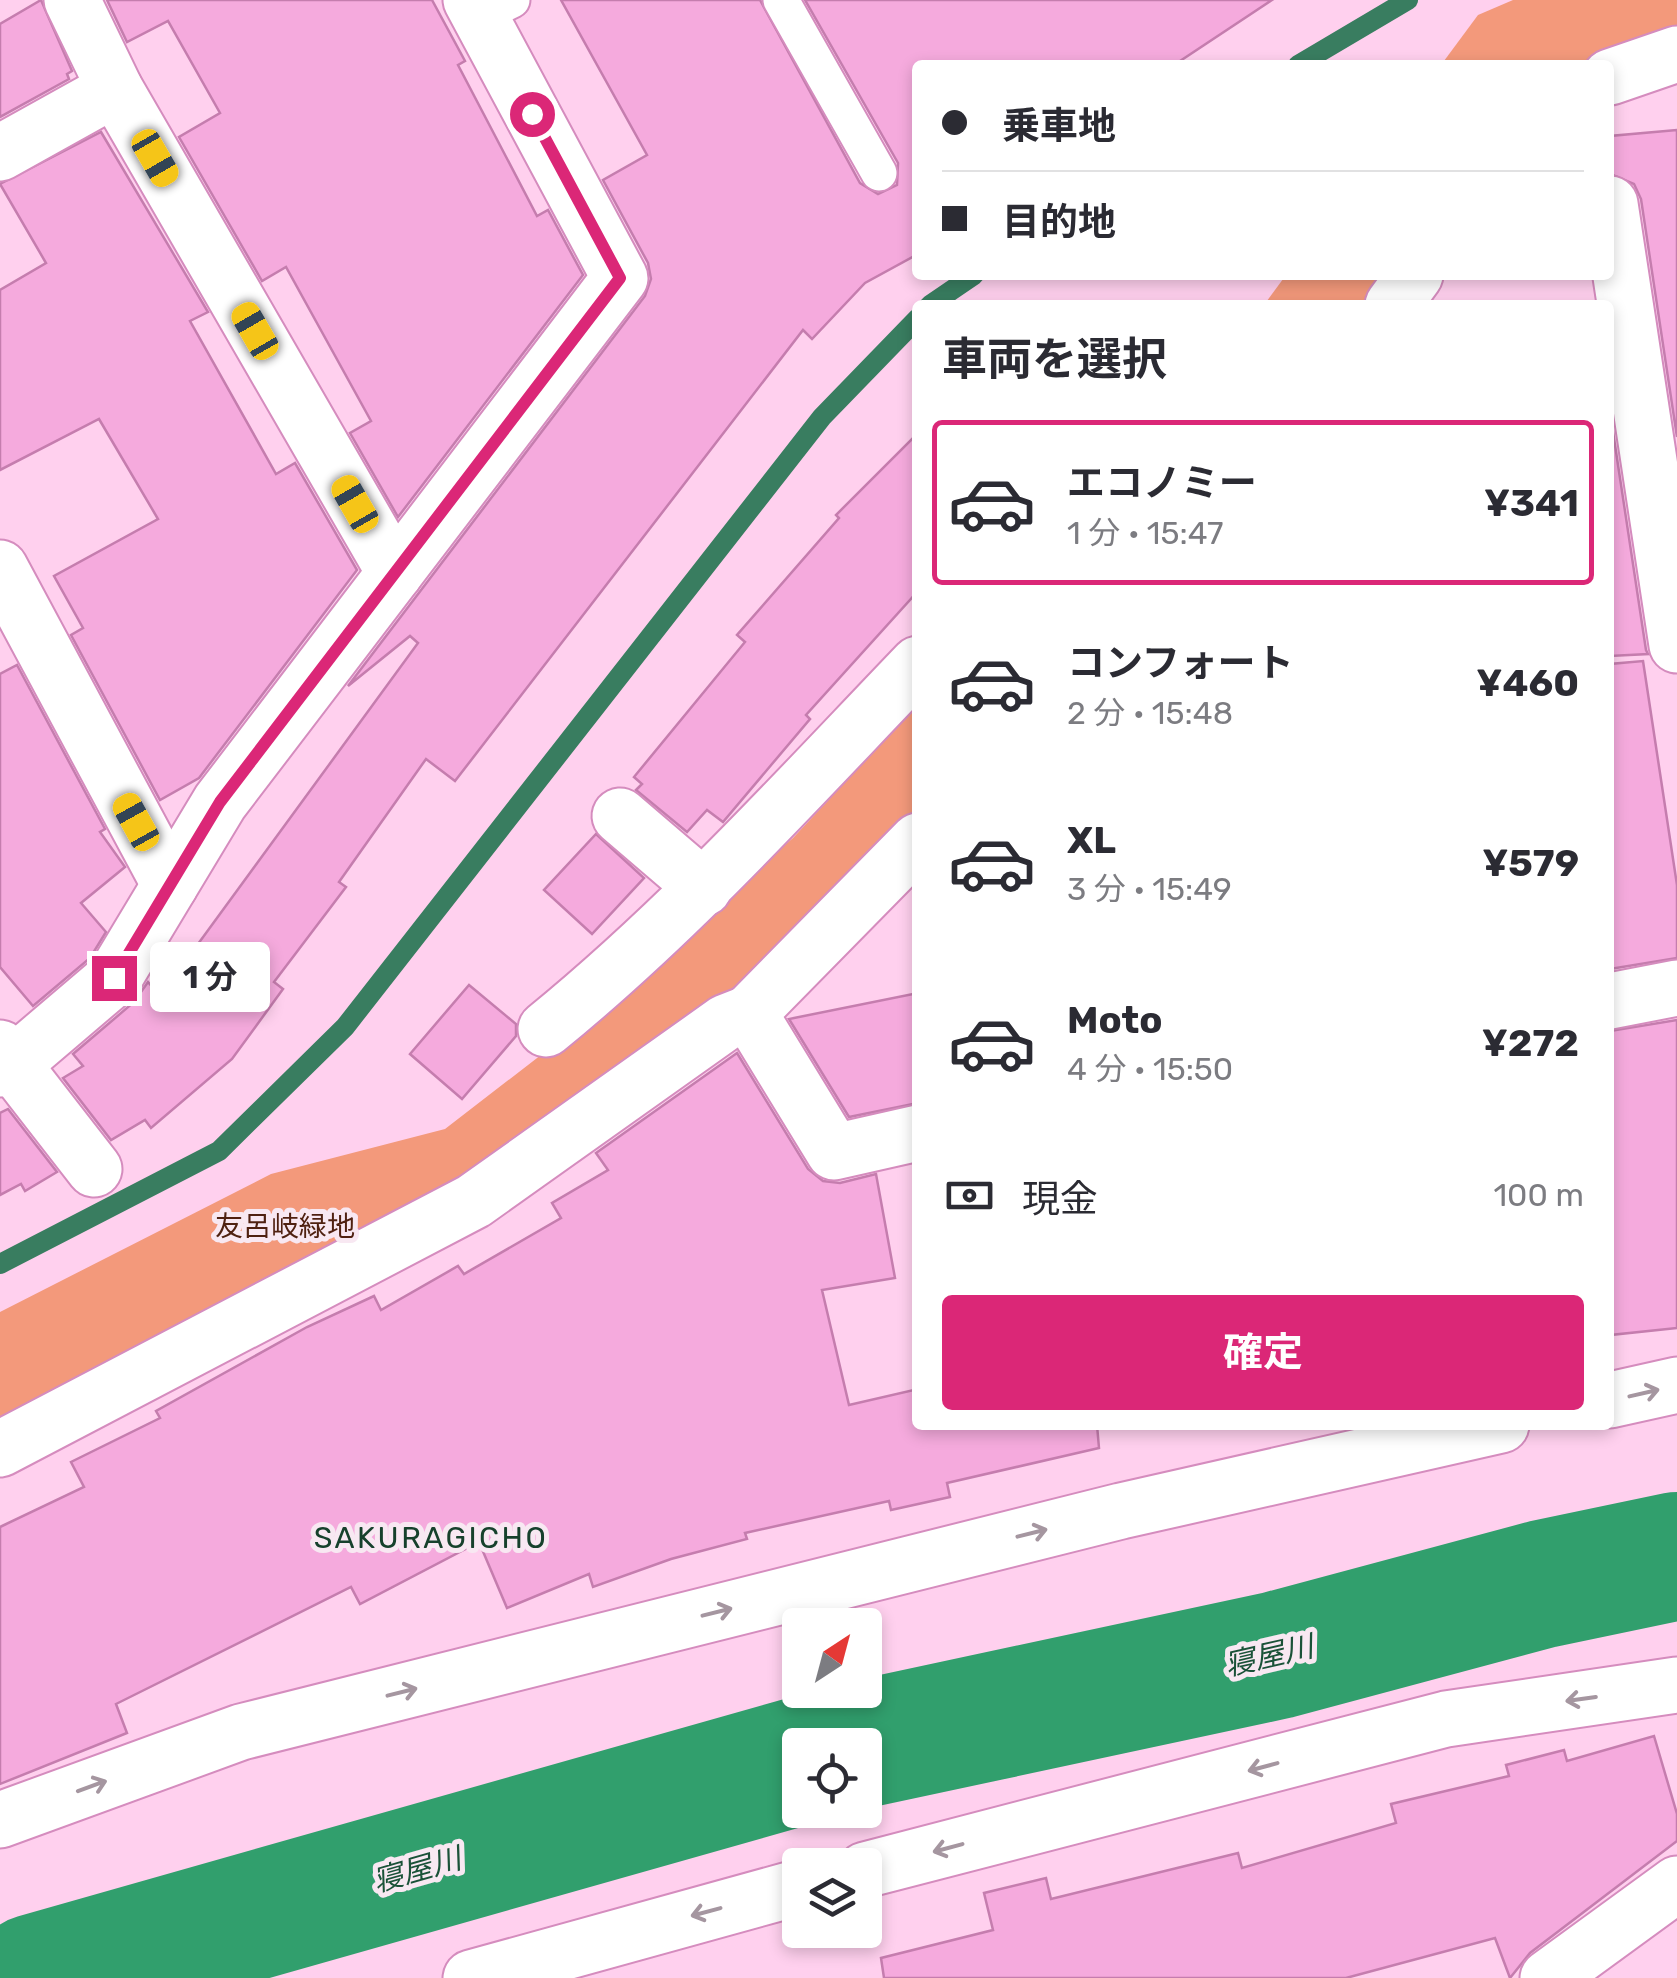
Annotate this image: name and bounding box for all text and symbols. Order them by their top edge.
route start [510,92,555,137]
text: 乗車地 [1002,103,1116,149]
car [127,125,183,191]
text: 目的地 [1002,199,1116,245]
car [227,298,283,364]
text: 車両を選択 [942,333,1167,386]
icon: car [947,458,1037,548]
text: エコノミー [1067,460,1257,506]
car [327,471,383,537]
text: ¥341 [1484,480,1579,526]
text: 1 分 · 15:47 [1067,514,1223,552]
icon: car [947,638,1037,728]
text: コンフォート [1067,640,1294,686]
text: ¥460 [1476,660,1579,706]
text: 2 分 · 15:48 [1067,694,1233,732]
car [108,788,164,856]
text: XL [1067,817,1116,863]
icon: car [947,818,1037,908]
text: ¥579 [1482,840,1579,886]
text: 3 分 · 15:49 [1067,870,1232,908]
callout: 1 分 [149,943,269,1013]
route end [92,956,137,1001]
text: 1 分 [183,958,237,996]
text: Moto [1067,997,1163,1043]
icon: car [947,998,1037,1088]
text: ¥272 [1482,1020,1579,1066]
text: 4 分 · 15:50 [1067,1050,1233,1088]
icon: cash [942,1168,997,1223]
text: 現金 [1022,1176,1098,1222]
text: 100 m [1493,1176,1584,1214]
park label: 友呂岐緑地 [215,1210,355,1243]
button: 確定 [942,1295,1584,1410]
one-way arrow [1627,1383,1659,1401]
district label: SAKURAGICHO [314,1520,548,1556]
one-way arrow [1015,1523,1047,1541]
one-way arrow [701,1602,732,1621]
north arrow [782,1608,882,1708]
map controls [782,1608,882,1948]
water label: 寝屋川 [1221,1628,1320,1684]
one-way arrow [386,1681,417,1700]
one-way arrow [1565,1691,1597,1709]
button: locate [782,1728,882,1828]
one-way arrow [1248,1758,1279,1777]
one-way arrow [75,1776,106,1794]
water label: 寝屋川 [369,1839,468,1900]
one-way arrow [933,1840,965,1859]
button: layers [782,1848,882,1948]
one-way arrow [691,1903,722,1922]

